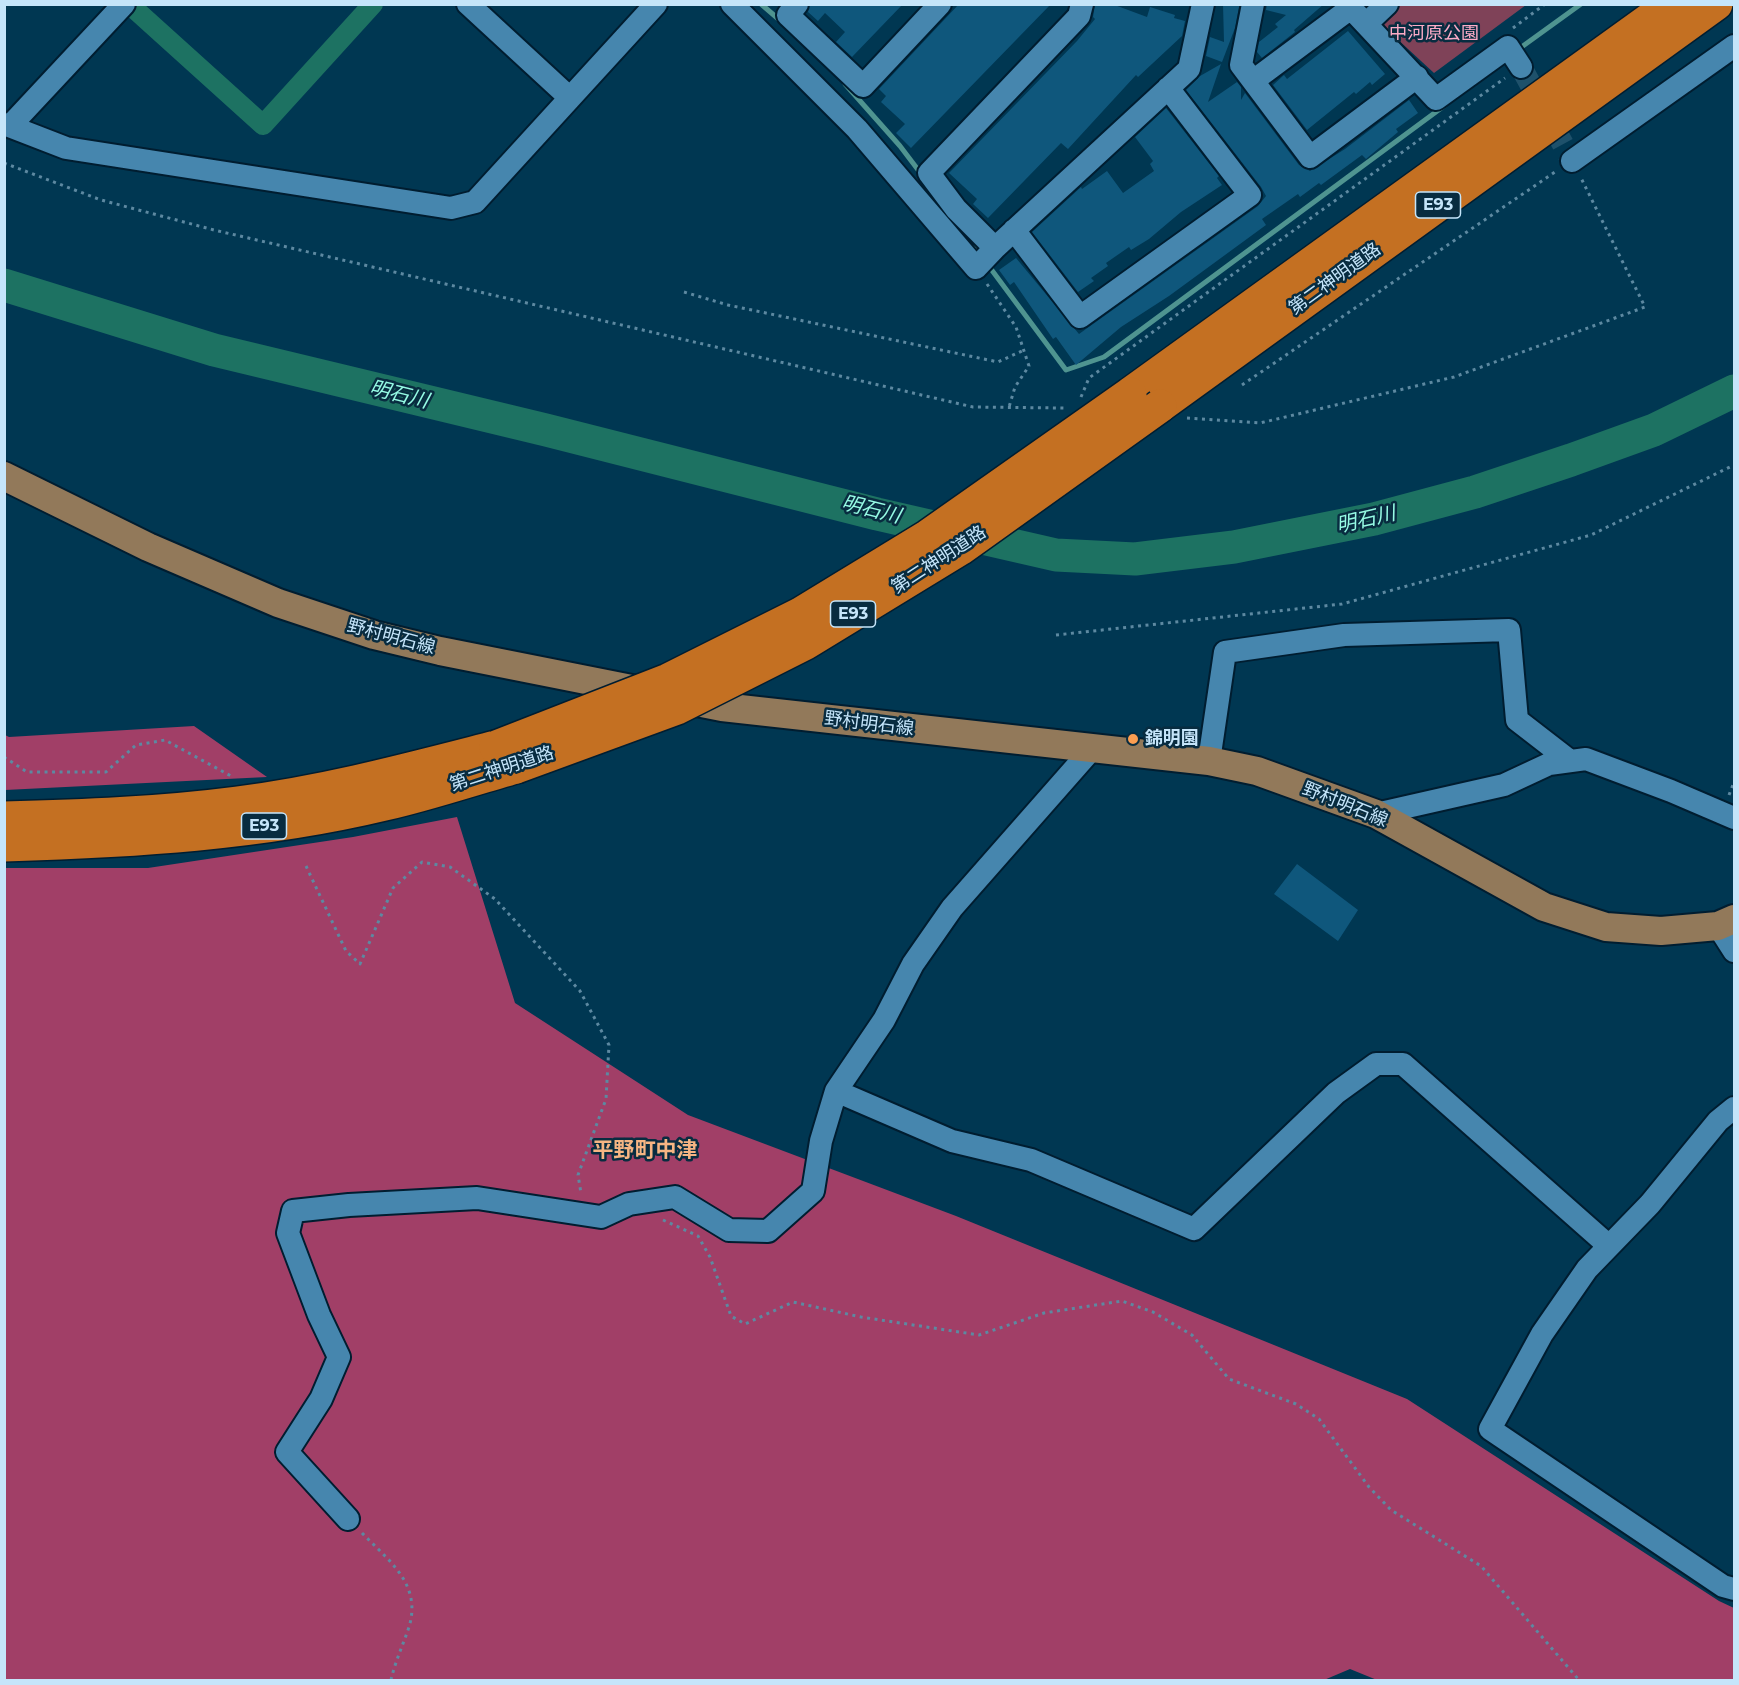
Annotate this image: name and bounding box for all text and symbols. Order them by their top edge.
park label: 中河原公園 [1389,23,1479,45]
road number: E93 [1416,192,1460,218]
street label: 第二神明道路 [1285,239,1385,319]
water label: 明石川 [367,376,431,414]
water label: 明石川 [839,491,903,529]
water label: 明石川 [1334,502,1398,538]
street label: 第二神明道路 [888,522,990,598]
road number: E93 [830,601,876,627]
street label: 野村明石線 [345,615,437,659]
street label: 野村明石線 [823,708,915,740]
place label: 錦明園 [1145,728,1199,750]
marker: 錦明園 [1126,732,1140,746]
street label: 第二神明道路 [447,742,557,796]
street label: 野村明石線 [1299,778,1391,832]
road number: E93 [242,813,286,839]
district label: 平野町中津 [593,1138,697,1164]

